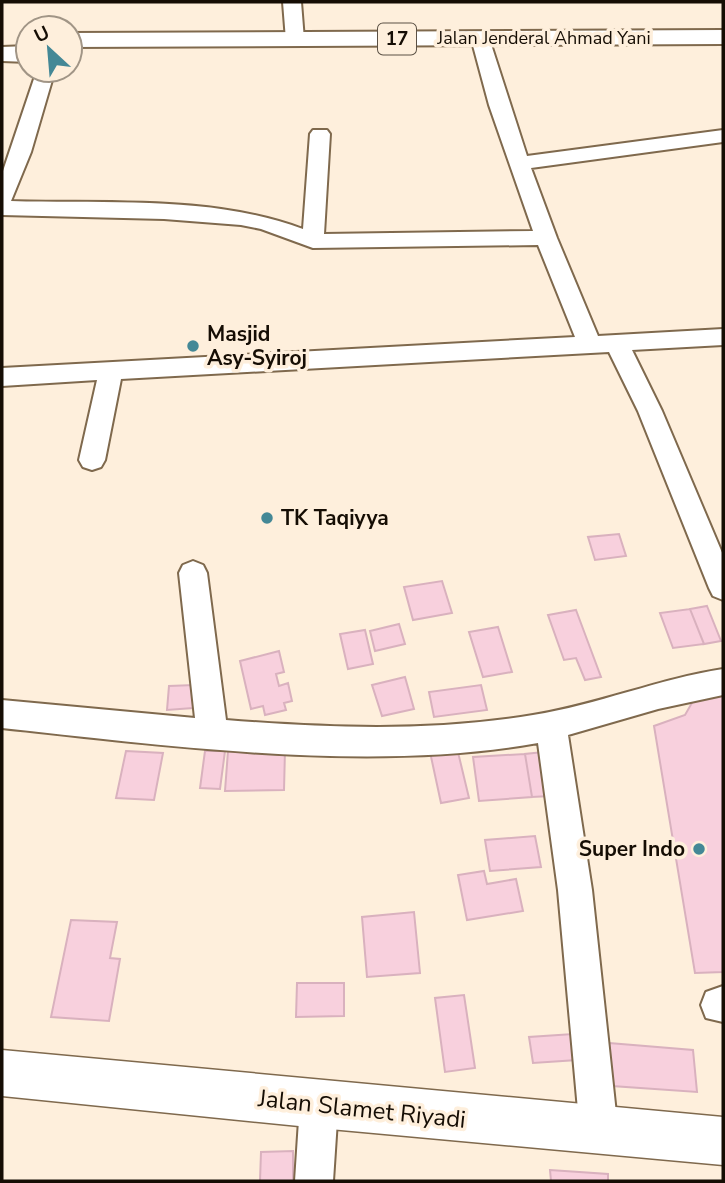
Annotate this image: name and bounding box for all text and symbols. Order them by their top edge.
north arrow [14,14,84,84]
text: U [30,20,54,49]
road number: 17 [378,23,416,54]
street label: Jalan Jenderal Ahmad Yani [436,26,651,50]
place label: Masjid Asy-Syiroj [207,320,307,372]
marker: Masjid Asy-Syiroj [185,338,201,354]
place label: TK Taqiyya [281,504,389,532]
marker: TK Taqiyya [259,510,275,526]
place label: Super Indo [579,835,685,863]
marker: Super Indo [691,841,707,857]
street label: Jalan Slamet Riyadi [256,1082,467,1136]

